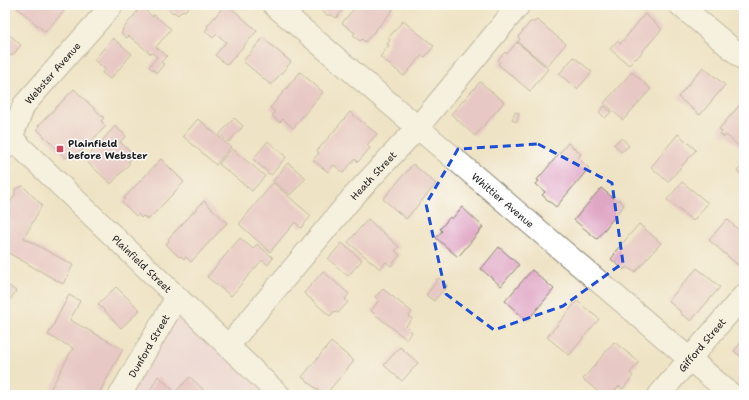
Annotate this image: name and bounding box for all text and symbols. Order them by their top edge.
street label: Webster Avenue [22,39,83,107]
place label: Plainfield before Webster [68,137,148,162]
marker: Plainfield before Webster [55,144,65,154]
street label: Heath Street [347,148,399,203]
street label: Whittier Avenue [469,170,537,231]
street label: Plainfield Street [109,232,175,295]
street label: Dunford Street [125,312,172,380]
street label: Gifford Street [675,315,728,374]

